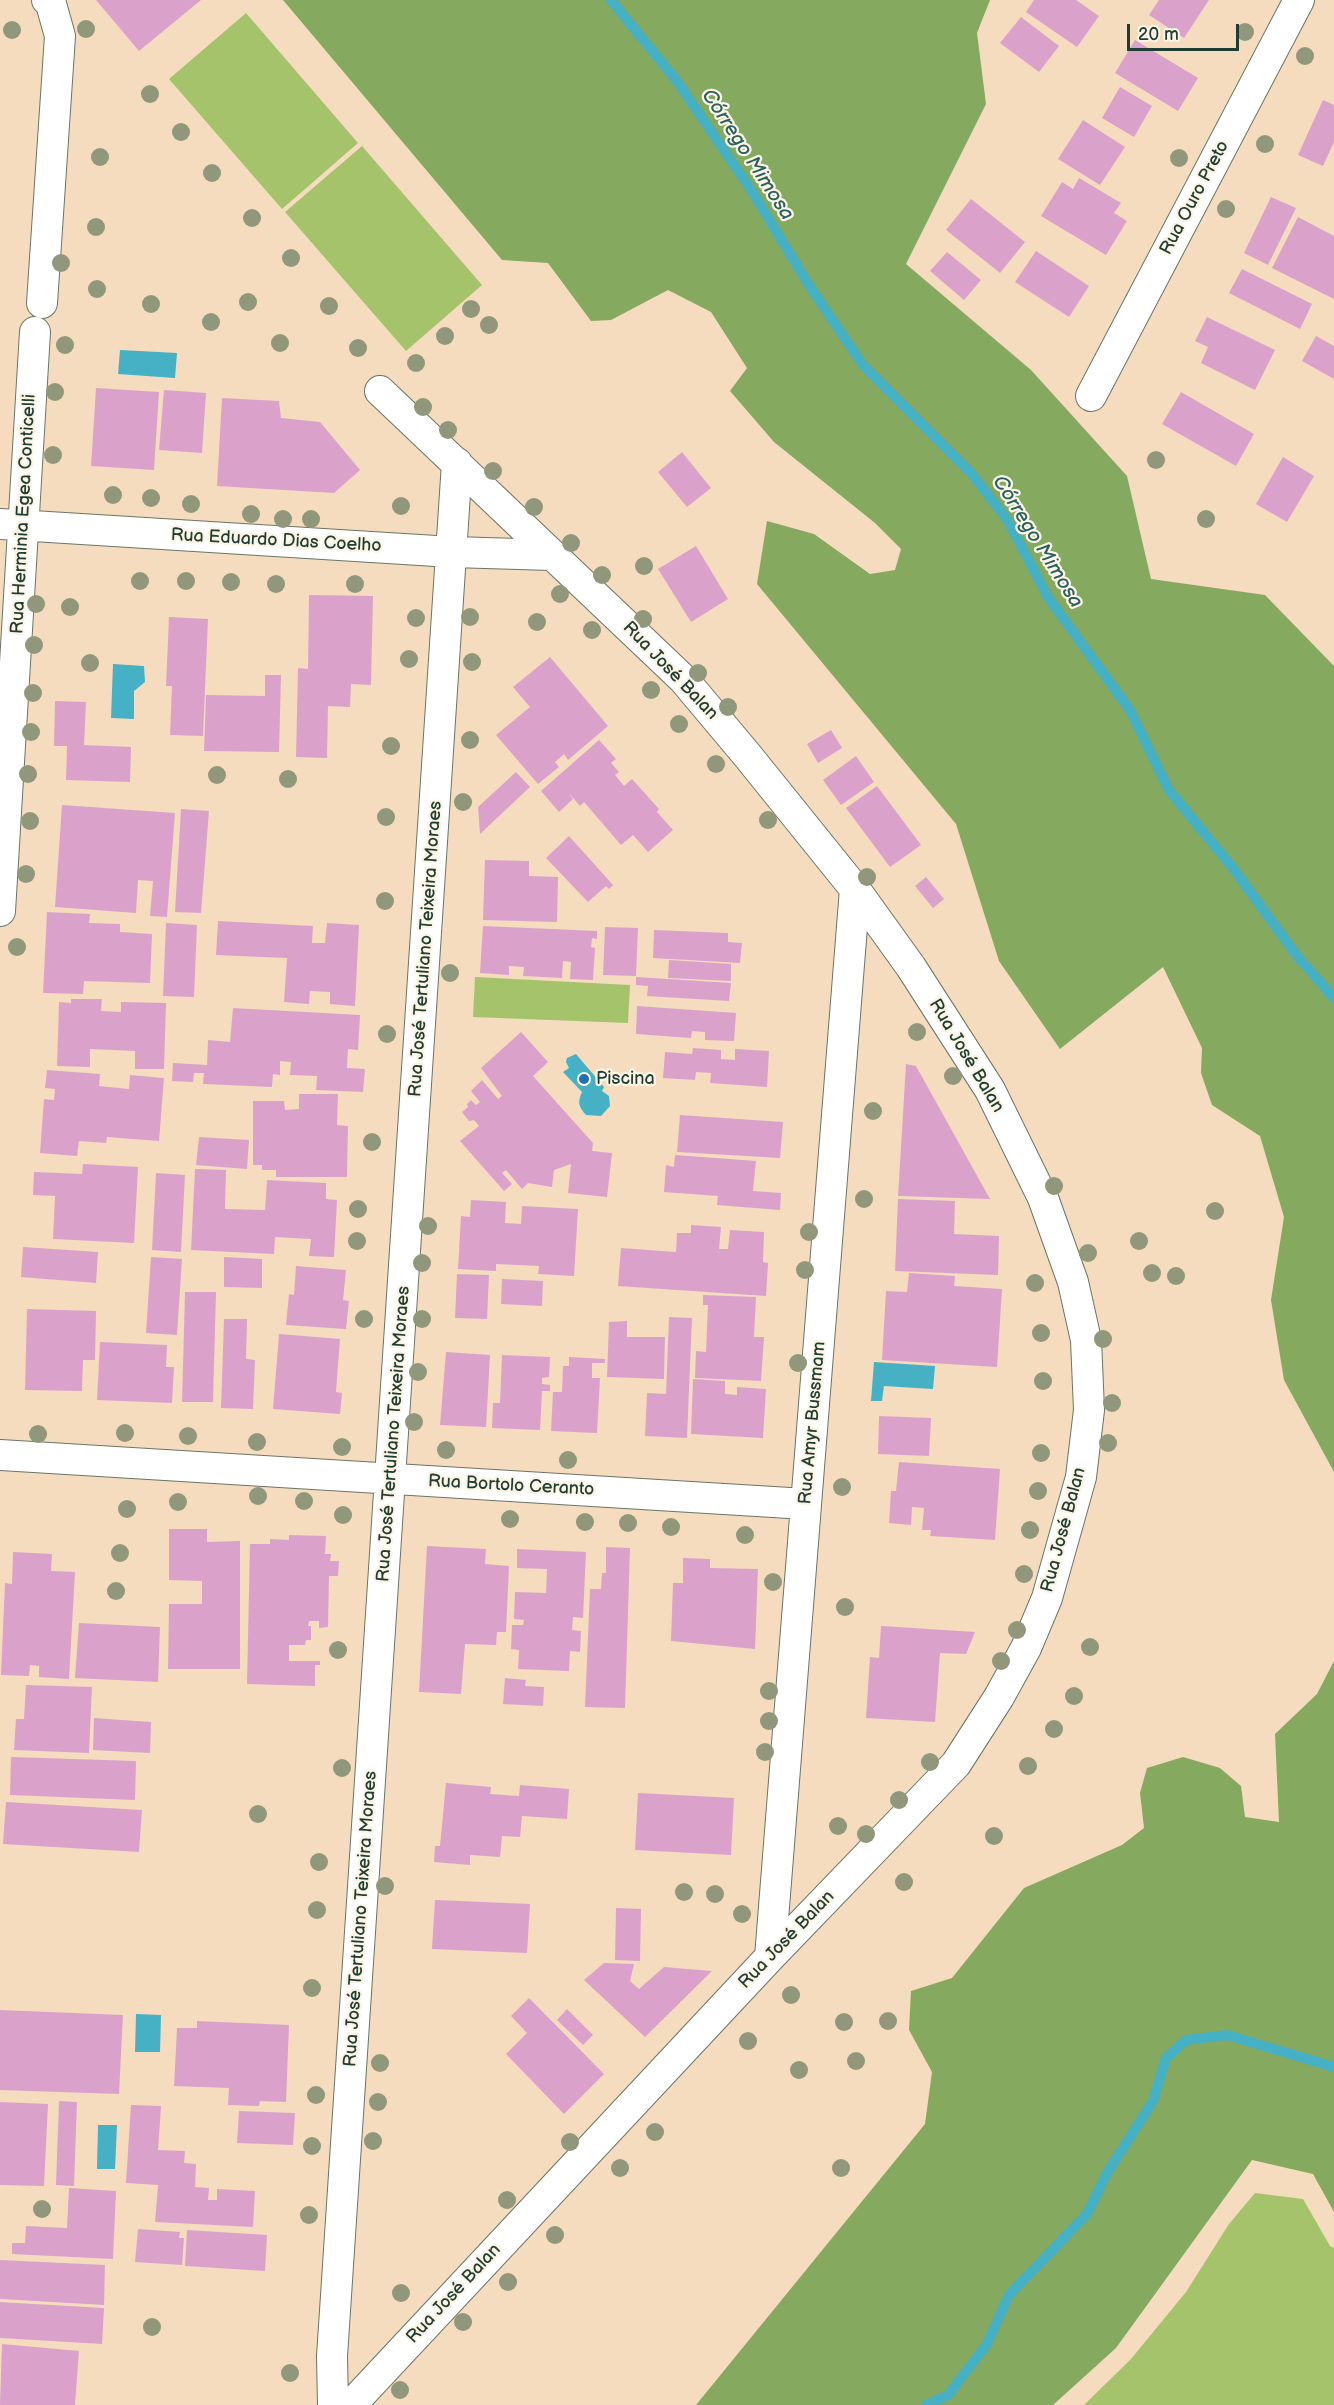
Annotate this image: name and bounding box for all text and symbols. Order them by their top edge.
scale bar [1130,12,1242,50]
text: 20 m [1138,24,1179,45]
water label: Córrego Mimosa [696,85,798,225]
street label: Rua Ouro Preto [1156,137,1234,259]
street label: Rua Herminia Egea Conticelli [7,394,41,634]
water label: Córrego Mimosa [987,471,1087,613]
street label: Rua Eduardo Dias Coelho [170,525,382,557]
street label: Rua José Balan [618,617,722,725]
street label: Rua José Tertuliano Teixeira Moraes [405,800,447,1098]
street label: Rua José Balan [924,995,1008,1117]
place label: Piscina [596,1068,655,1090]
marker: Piscina [577,1072,591,1086]
street label: Rua José Tertuliano Teixeira Moraes [373,1285,415,1583]
street label: Rua Amyr Bussmam [795,1341,831,1505]
street label: Rua José Balan [1037,1465,1091,1595]
street label: Rua Bortolo Ceranto [427,1471,595,1501]
street label: Rua José Tertuliano Teixeira Moraes [340,1770,382,2068]
street label: Rua José Balan [735,1886,839,1994]
street label: Rua José Balan [402,2240,506,2348]

